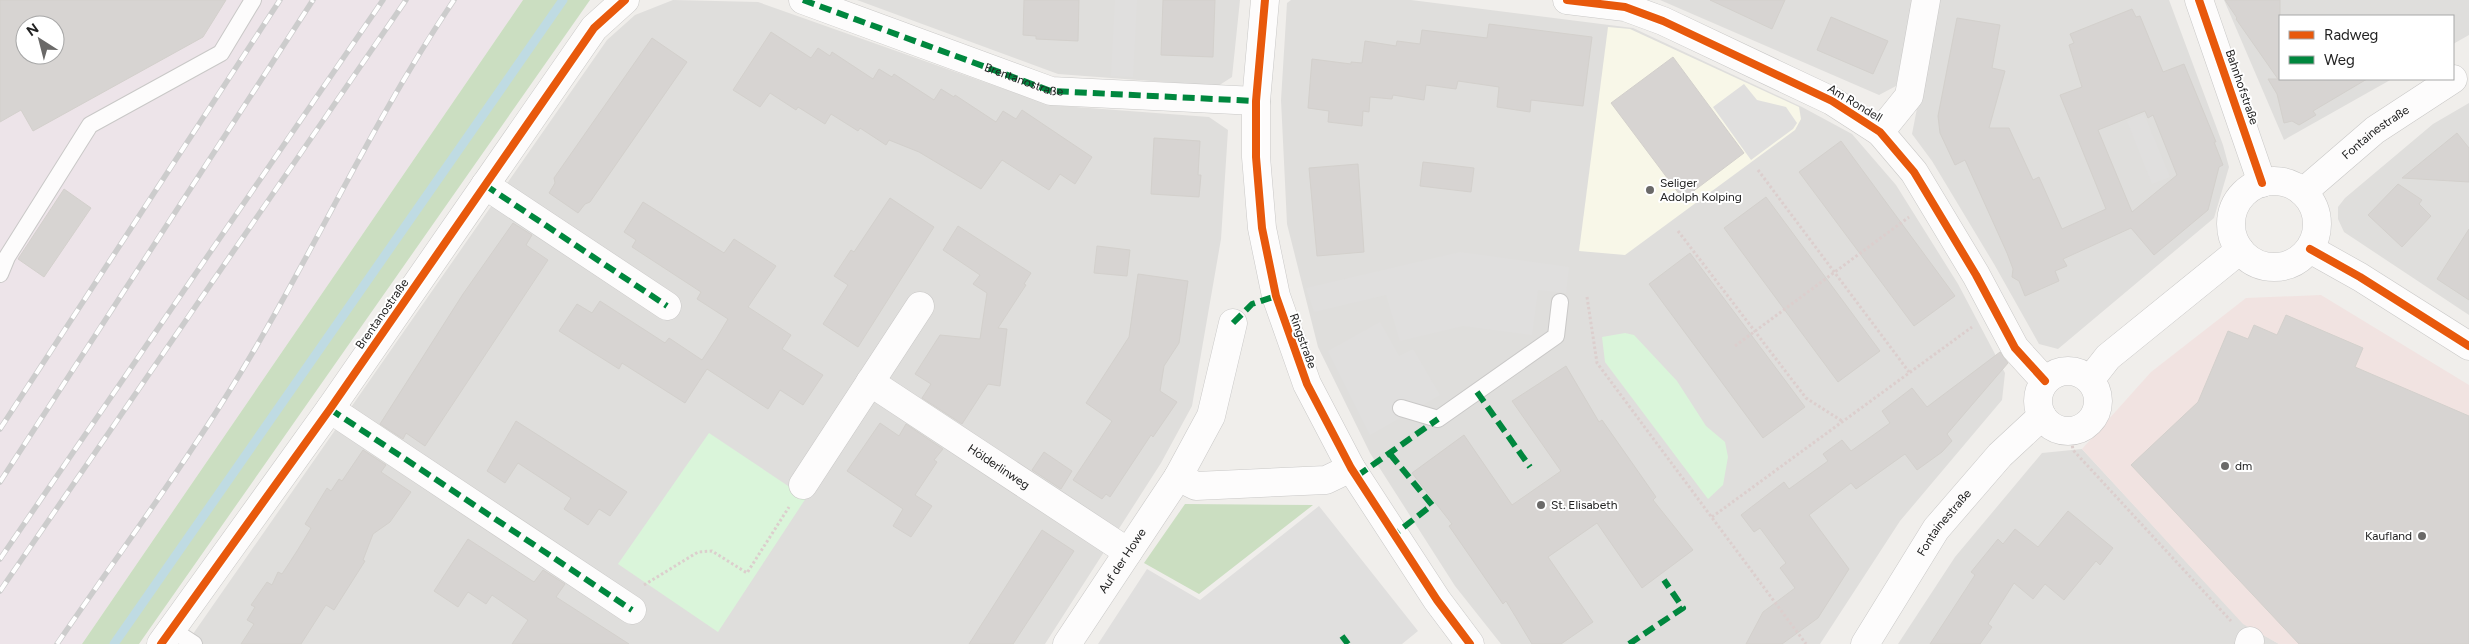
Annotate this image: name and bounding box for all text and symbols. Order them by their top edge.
north arrow [15,15,65,65]
legend [2279,15,2454,80]
text: N [23,20,42,40]
text: Radweg [2324,26,2378,44]
street label: Bahnhofstraße [2223,48,2262,127]
text: Weg [2324,51,2355,69]
street label: Brentanostraße [982,60,1064,99]
street label: Am Rondell [1825,81,1885,125]
street label: Fontainestraße [2339,102,2412,162]
place label: Seliger Adolph Kolping [1660,176,1742,204]
marker: Seliger Adolph Kolping [1644,184,1656,196]
street label: Brentanostraße [353,276,412,352]
street label: Ringstraße [1287,312,1320,371]
street label: Hölderlinweg [965,441,1032,492]
place label: dm [2235,459,2252,473]
marker: dm [2219,460,2231,472]
street label: Fontainestraße [1914,486,1974,559]
place label: St. Elisabeth [1551,498,1618,512]
marker: St. Elisabeth [1535,499,1547,511]
street label: Auf der Howe [1096,525,1149,596]
place label: Kaufland [2365,529,2412,543]
marker: Kaufland [2416,530,2428,542]

